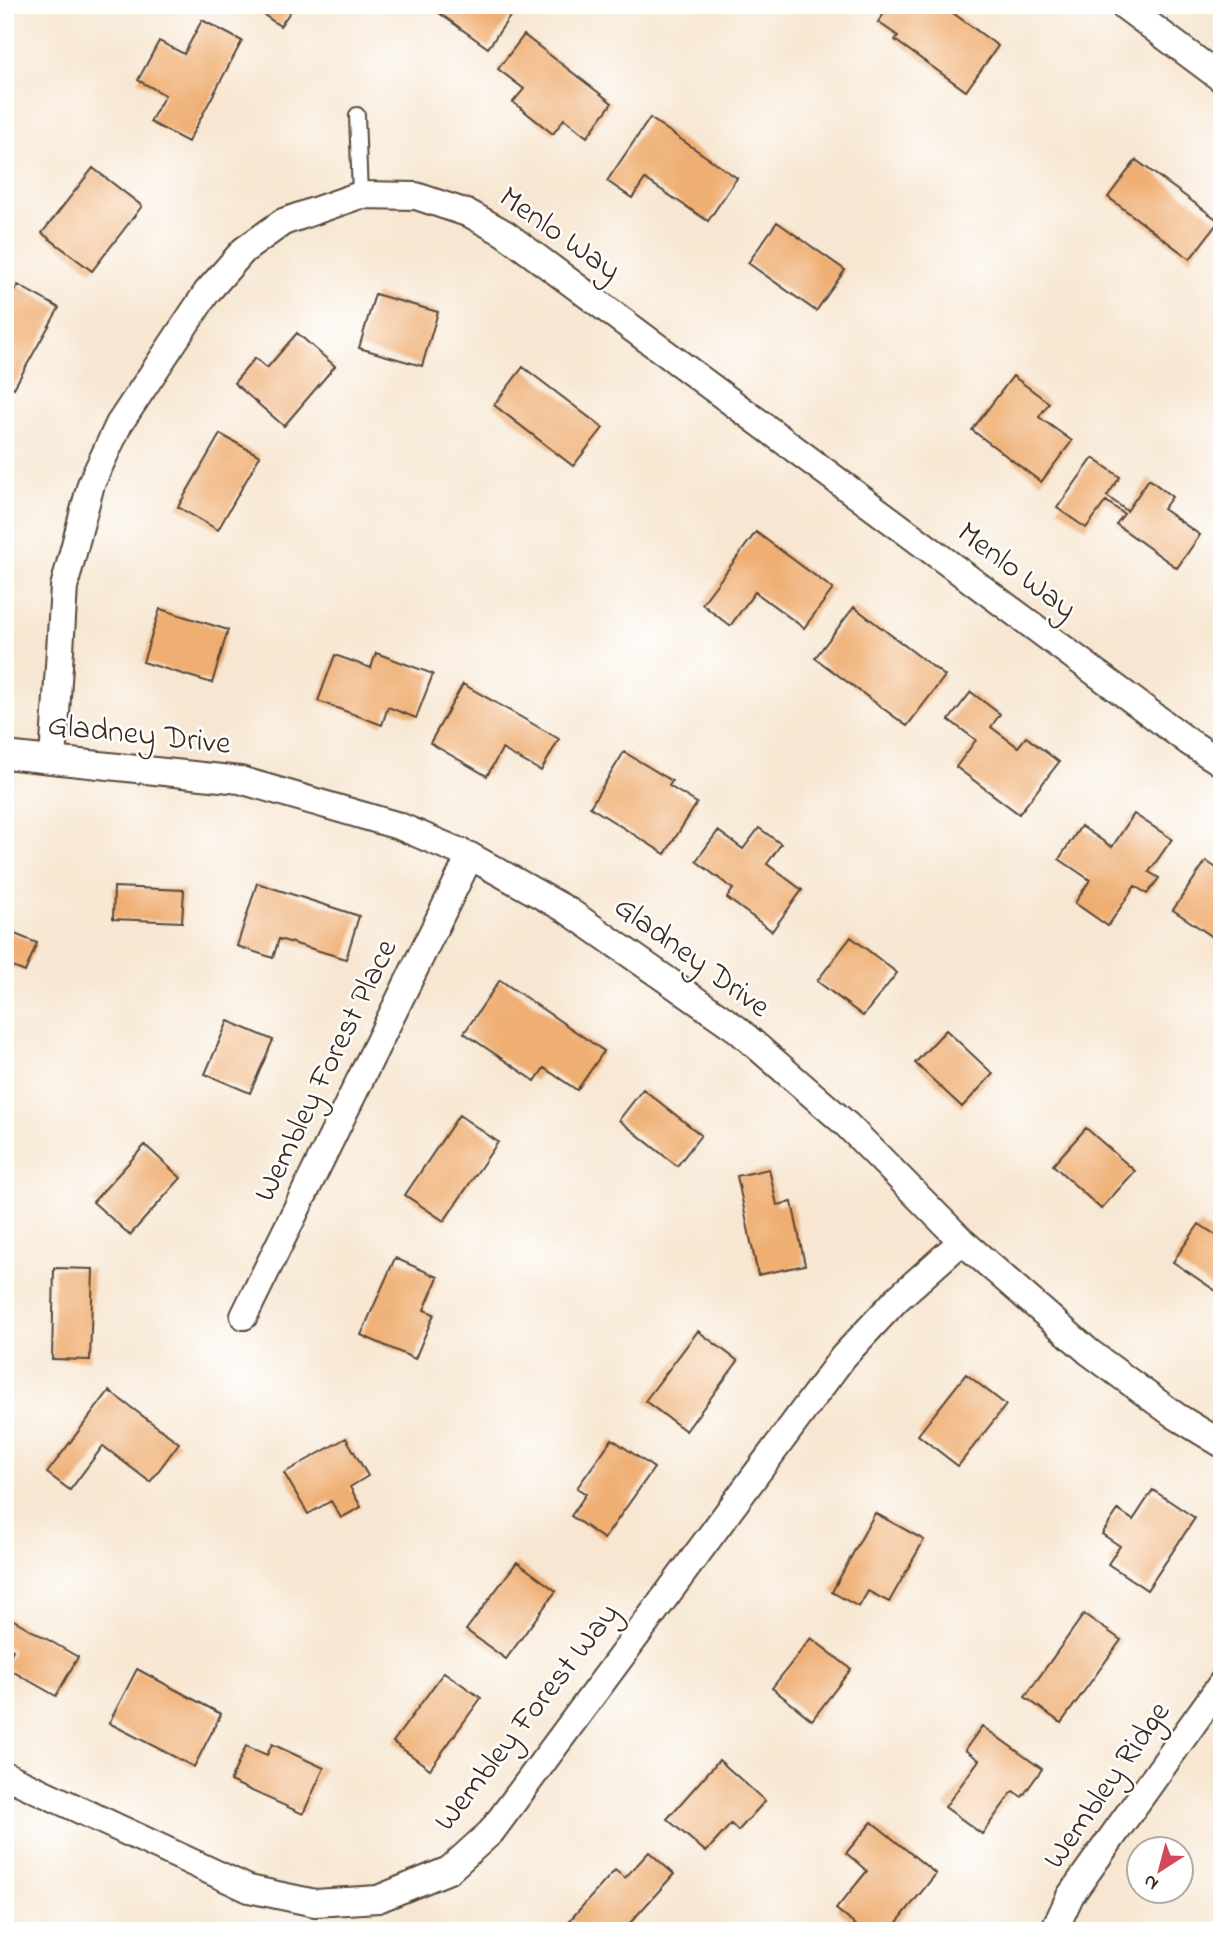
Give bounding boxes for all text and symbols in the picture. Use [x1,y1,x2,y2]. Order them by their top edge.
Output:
street label: Menlo Way [488,176,630,294]
street label: Menlo Way [946,511,1086,633]
street label: Gladney Drive [45,703,233,769]
street label: Gladney Drive [603,885,780,1031]
street label: Wembley Forest Place [243,931,411,1210]
street label: Wembley Forest Way [424,1594,632,1842]
street label: Wembley Ridge [1033,1692,1184,1880]
north arrow [1126,1834,1196,1904]
text: N [1138,1867,1165,1896]

